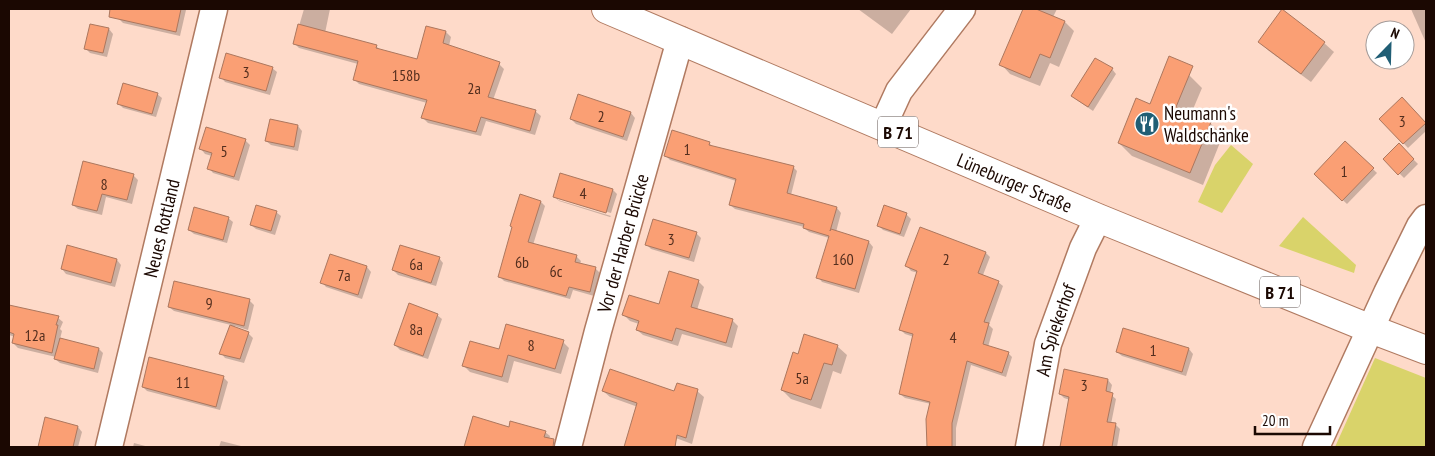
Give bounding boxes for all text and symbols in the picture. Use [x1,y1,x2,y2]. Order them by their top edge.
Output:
north arrow [1365,20,1415,70]
text: N [1388,23,1402,43]
house number: 3 [242,62,250,82]
house number: 158b [392,65,420,85]
house number: 2a [467,78,481,98]
place label: Neumann's Waldschänke [1164,101,1249,147]
house number: 2 [597,106,605,126]
restaurant icon: Neumann's Waldschänke [1134,111,1160,137]
house number: 3 [1398,111,1406,131]
road number: B 71 [878,116,918,148]
house number: 1 [683,139,691,159]
house number: 5 [220,141,228,161]
street label: Lüneburger Straße [953,148,1076,218]
house number: 1 [1340,161,1348,181]
street label: Vor der Harber Brücke [591,171,654,316]
house number: 8 [100,174,108,194]
street label: Neues Rottland [138,177,185,280]
house number: 4 [579,183,587,203]
house number: 3 [667,229,675,249]
house number: 160 [832,249,854,269]
house number: 2 [942,249,950,269]
house number: 6b [515,252,529,272]
house number: 6a [409,254,423,274]
house number: 6c [550,261,563,281]
house number: 7a [337,265,351,285]
road number: B 71 [1260,276,1300,308]
street label: Am Spiekerhof [1030,280,1081,378]
house number: 9 [205,293,213,313]
house number: 8a [409,319,423,339]
house number: 12a [25,325,45,345]
house number: 4 [949,327,957,347]
house number: 8 [527,335,535,355]
house number: 1 [1149,340,1157,360]
house number: 5a [795,368,809,388]
house number: 11 [176,372,190,392]
house number: 3 [1080,375,1088,395]
scale bar [1255,404,1330,436]
text: 20 m [1262,411,1288,430]

